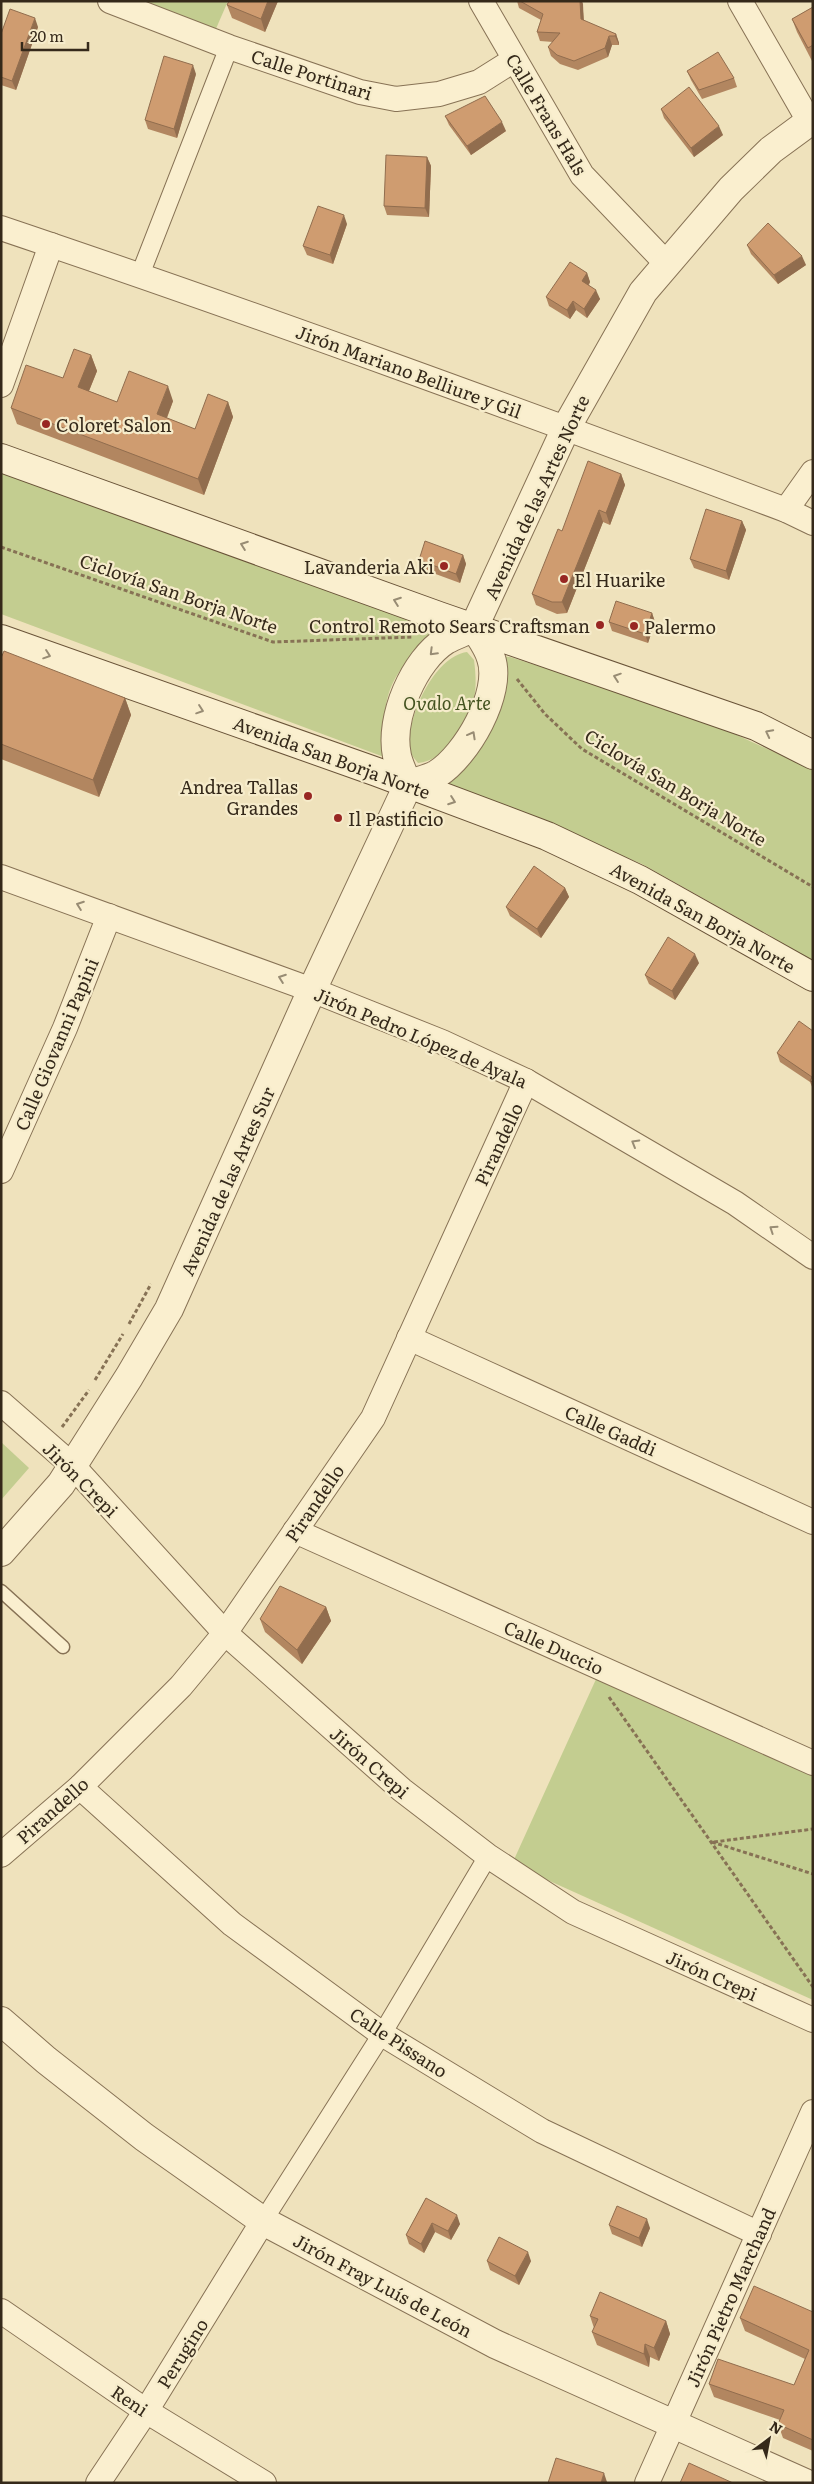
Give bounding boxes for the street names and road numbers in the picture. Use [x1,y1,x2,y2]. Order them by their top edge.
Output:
street label: Calle Portinari [248,42,376,106]
street label: Calle Frans Hals [500,48,594,180]
street label: Jirón Mariano Belliure y Gil [292,318,526,424]
street label: Avenida de las Artes Norte [477,390,595,604]
street label: Ciclovía San Borja Norte [76,546,282,640]
street label: Avenida San Borja Norte [230,709,434,805]
street label: Ciclovía San Borja Norte [580,722,772,852]
street label: Avenida San Borja Norte [606,855,800,979]
street label: Calle Giovanni Papini [7,953,105,1135]
street label: Jirón Pedro López de Ayala [310,980,532,1094]
street label: Avenida de las Artes Sur [173,1082,281,1280]
street label: Pirandello [467,1098,529,1190]
street label: Calle Gaddi [561,1398,661,1462]
street label: Jirón Crepi [37,1435,125,1523]
street label: Pirandello [278,1459,350,1547]
street label: Calle Duccio [500,1613,608,1681]
street label: Jirón Crepi [324,1720,416,1804]
street label: Pirandello [10,1770,94,1850]
street label: Jirón Crepi [662,1943,762,2007]
street label: Calle Pissano [345,2000,453,2084]
street label: Jirón Pietro Marchand [678,2203,782,2391]
street label: Jirón Fray Luís de León [289,2226,477,2344]
street label: Perugino [150,2313,214,2393]
street label: Reni [106,2378,154,2422]

